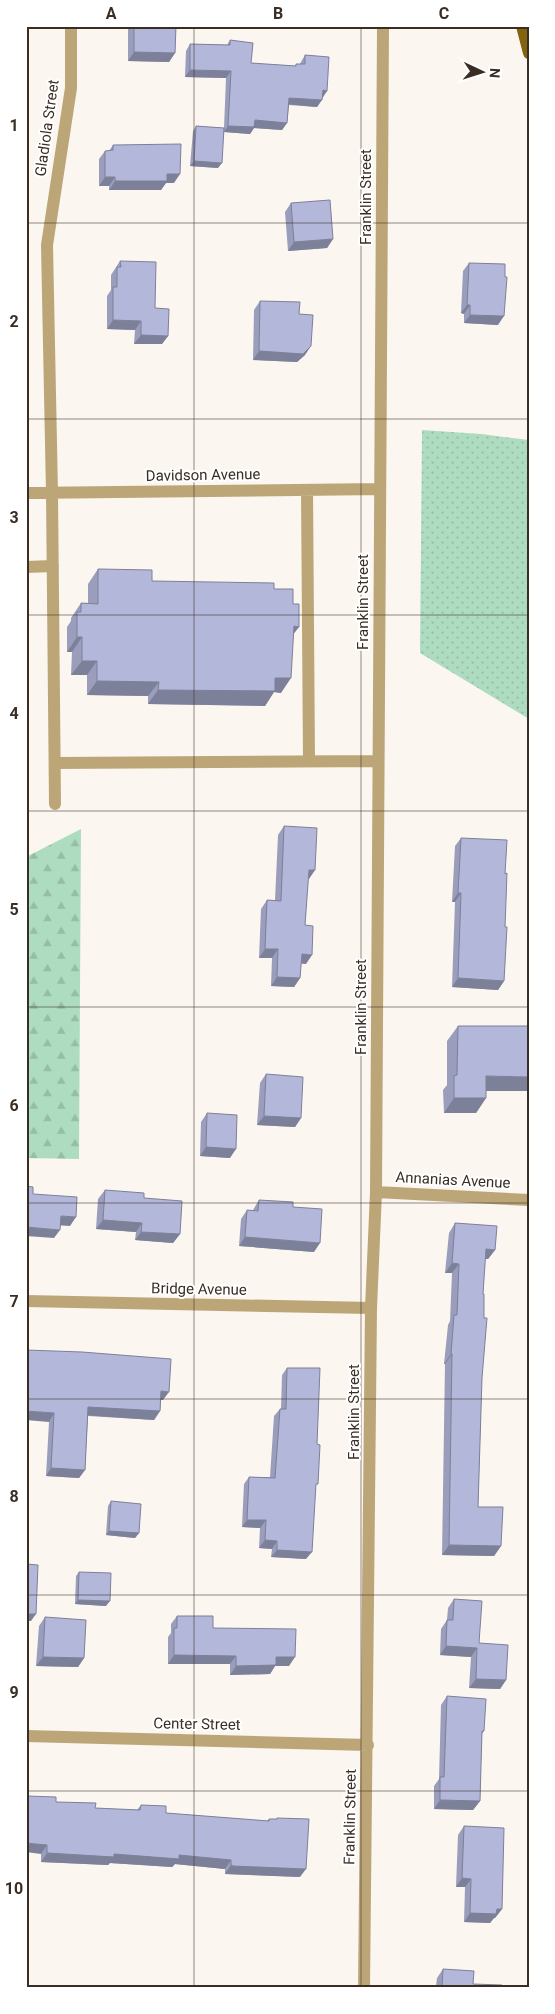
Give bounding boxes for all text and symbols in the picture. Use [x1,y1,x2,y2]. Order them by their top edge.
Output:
text: A [106,4,117,23]
text: B [273,4,283,23]
text: C [439,4,449,23]
north arrow [458,48,508,98]
text: N [487,67,503,78]
street label: Gladiola Street [31,78,63,178]
text: 1 [9,116,19,135]
street label: Franklin Street [357,149,375,245]
text: 2 [9,312,19,331]
street label: Davidson Avenue [146,465,260,485]
text: 3 [9,508,19,527]
street label: Franklin Street [354,554,372,650]
text: 4 [9,704,19,723]
text: 5 [9,900,19,919]
street label: Franklin Street [352,959,370,1055]
text: 6 [9,1096,19,1115]
street label: Annanias Avenue [395,1168,511,1192]
street label: Bridge Avenue [151,1279,247,1299]
text: 7 [9,1292,19,1311]
street label: Franklin Street [345,1364,363,1460]
text: 8 [9,1487,19,1506]
text: 9 [9,1683,19,1702]
street label: Center Street [153,1714,241,1734]
street label: Franklin Street [340,1769,360,1865]
text: 10 [5,1879,23,1898]

